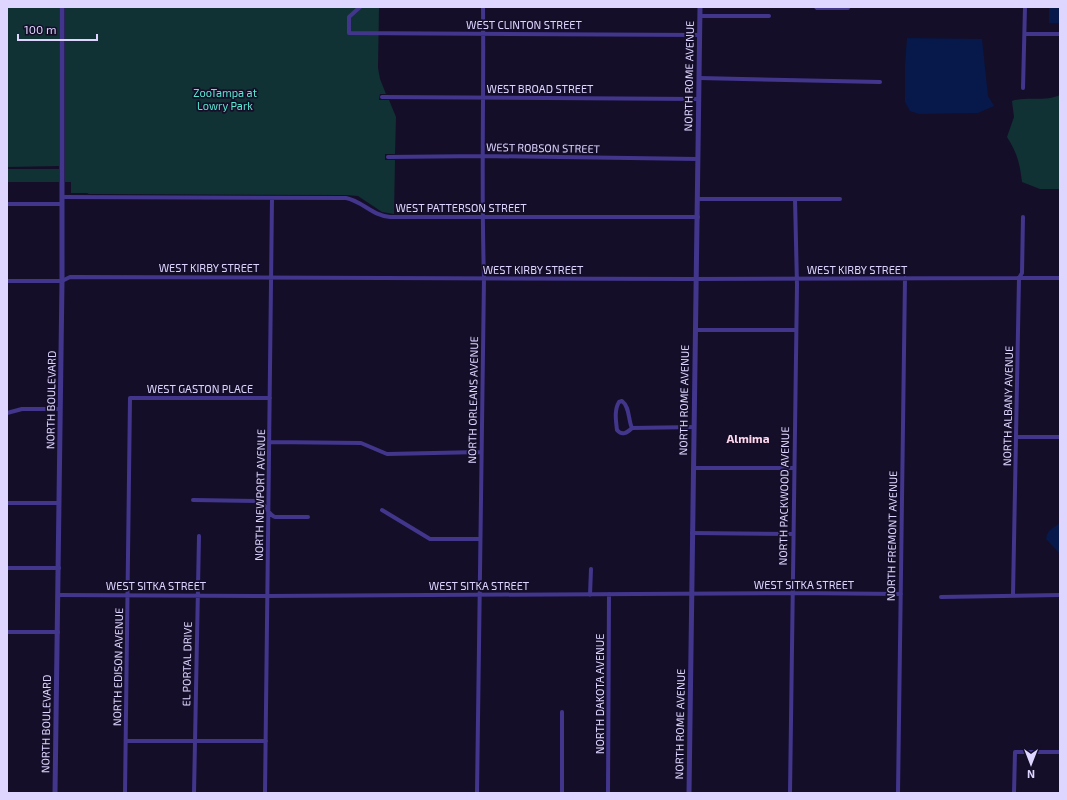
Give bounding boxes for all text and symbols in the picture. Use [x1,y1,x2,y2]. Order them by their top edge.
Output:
scale bar [18,16,97,42]
street label: WEST CLINTON STREET [466,18,582,31]
street label: NORTH ROME AVENUE [681,21,696,131]
text: 100 m [24,22,56,36]
street label: WEST BROAD STREET [487,82,594,95]
park label: ZooTampa at Lowry Park [193,86,257,112]
street label: WEST ROBSON STREET [486,140,601,155]
street label: WEST PATTERSON STREET [395,201,527,214]
street label: WEST KIRBY STREET [159,261,260,274]
street label: WEST KIRBY STREET [483,263,584,276]
street label: WEST KIRBY STREET [807,263,908,276]
street label: NORTH ORLEANS AVENUE [465,336,480,464]
street label: NORTH ROME AVENUE [676,345,691,455]
street label: NORTH ALBANY AVENUE [1000,346,1015,466]
street label: NORTH BOULEVARD [43,351,58,449]
street label: WEST GASTON PLACE [147,382,253,395]
street label: NORTH PACKWOOD AVENUE [776,426,791,566]
street label: NORTH NEWPORT AVENUE [252,429,267,561]
district label: Almima [726,431,770,445]
street label: NORTH FREMONT AVENUE [884,471,899,601]
street label: WEST SITKA STREET [754,578,855,591]
street label: WEST SITKA STREET [106,579,207,592]
street label: WEST SITKA STREET [429,579,530,592]
street label: NORTH EDISON AVENUE [110,608,125,726]
street label: EL PORTAL DRIVE [179,621,194,707]
street label: NORTH DAKOTA AVENUE [593,634,606,754]
street label: NORTH ROME AVENUE [672,669,687,779]
street label: NORTH BOULEVARD [38,675,53,773]
north arrow [1011,744,1051,784]
text: N [1027,768,1035,781]

